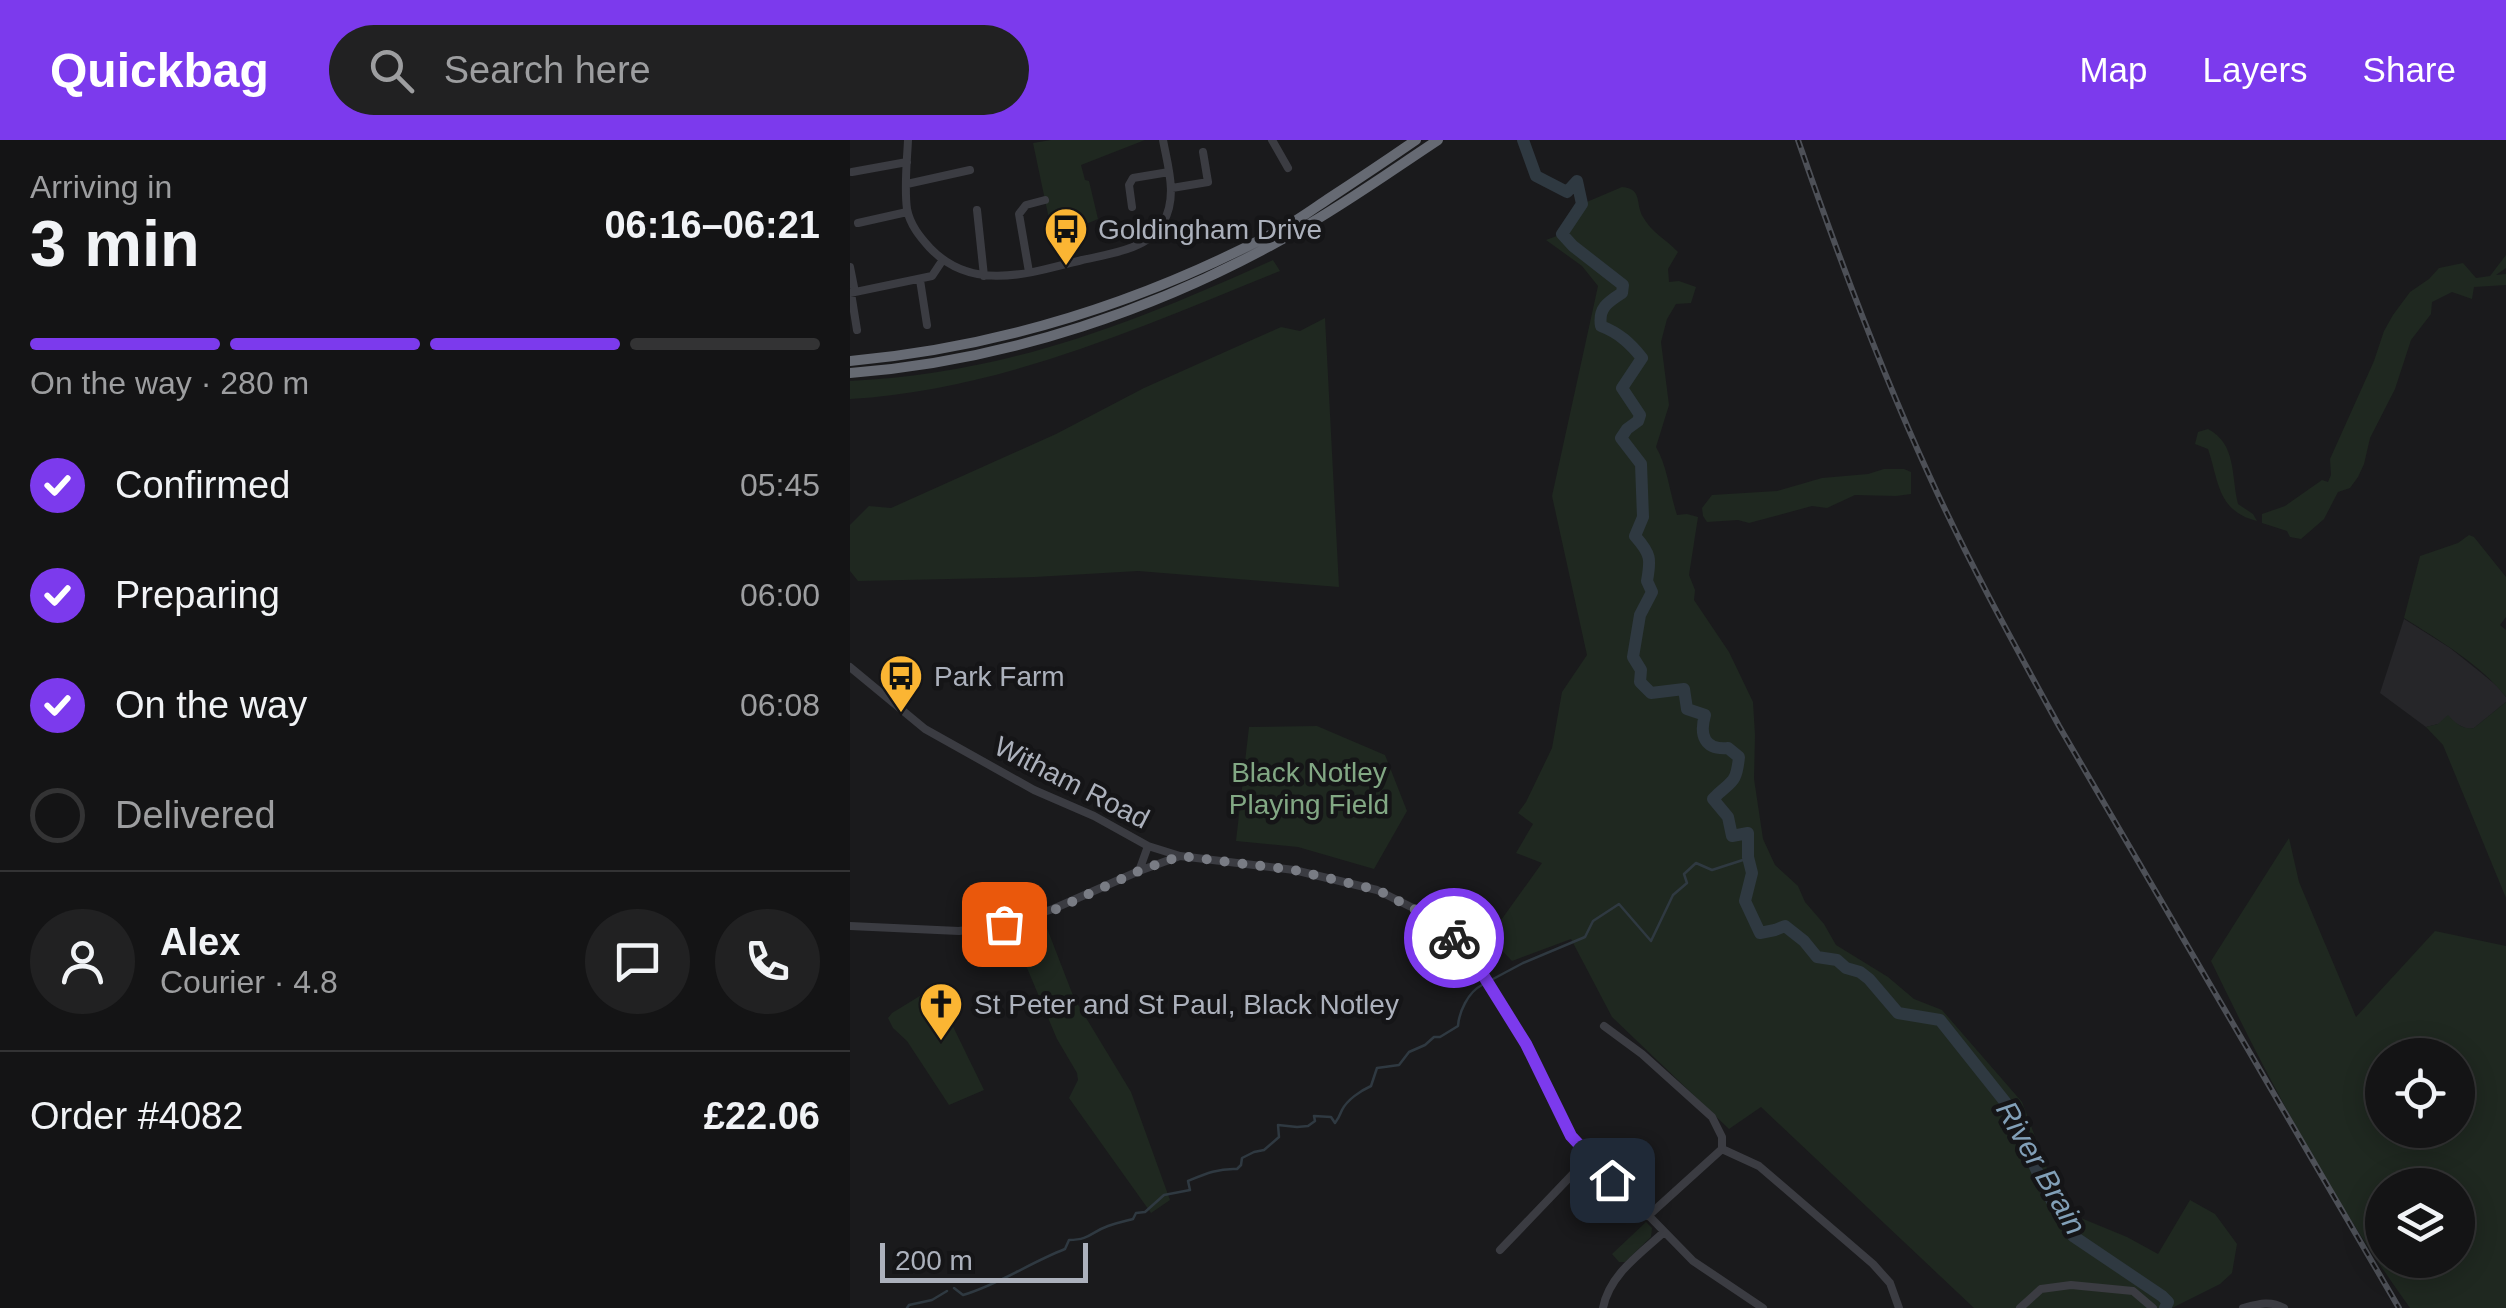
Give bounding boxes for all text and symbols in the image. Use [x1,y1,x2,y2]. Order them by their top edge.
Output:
search box [329,25,1029,115]
icon: search [364,43,419,98]
text: Quickbag [50,44,269,97]
text: Search here [444,49,651,91]
text: Map [2079,50,2148,89]
text: Layers [2203,50,2308,89]
text: Share [2363,50,2456,89]
text: Arriving in [30,169,172,205]
text: 06:16–06:21 [604,204,820,246]
bus stop icon: Goldingham Drive [1043,206,1089,267]
text: 3 min [30,207,200,280]
place label: Goldingham Drive [1098,214,1322,245]
text: On the way · 280 m [30,365,309,401]
icon: check [30,458,85,513]
text: Confirmed [115,464,290,506]
text: 05:45 [740,467,820,503]
icon: check [30,568,85,623]
text: Preparing [115,574,280,616]
text: 06:00 [740,577,820,613]
bus stop icon: Park Farm [878,653,924,714]
place label: Park Farm [934,661,1065,692]
icon: check [30,678,85,733]
text: On the way [115,684,307,726]
text: 06:08 [740,687,820,723]
street label: Witham Road [989,730,1154,835]
park label: Black Notley Playing Field [1229,757,1389,820]
text: Delivered [115,794,276,836]
pin [962,882,1047,967]
courier [1404,888,1504,988]
icon: bag [977,897,1032,952]
button: person [30,909,135,1014]
button: chat [585,909,690,1014]
button: phone [715,909,820,1014]
icon: bike [1427,911,1482,966]
text: Alex [160,921,240,963]
text: Courier · 4.8 [160,964,338,1000]
church icon: St Peter and St Paul, Black Notley [918,981,964,1042]
place label: St Peter and St Paul, Black Notley [974,989,1399,1020]
map controls [2365,1038,2475,1278]
button: locate [2365,1038,2475,1148]
text: Order #4082 [30,1095,243,1137]
text: £22.06 [704,1095,820,1137]
water label: River Brain [1990,1095,2093,1240]
pin [1570,1138,1655,1223]
icon: home [1585,1153,1640,1208]
button: layers [2365,1168,2475,1278]
scale bar [880,1238,1088,1282]
text: 200 m [895,1245,973,1276]

